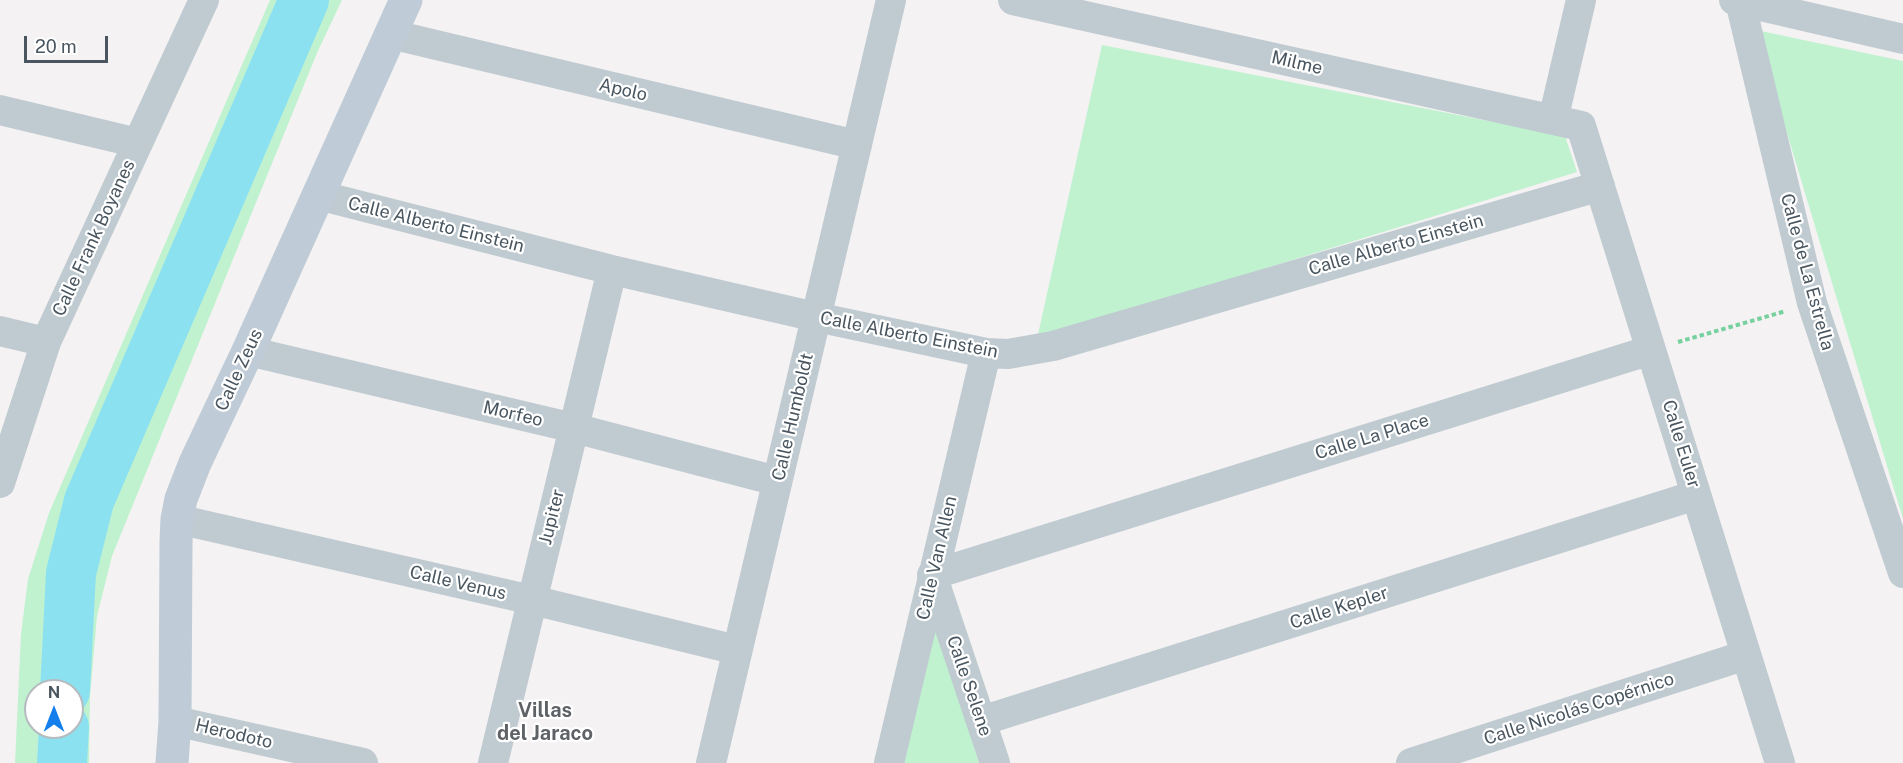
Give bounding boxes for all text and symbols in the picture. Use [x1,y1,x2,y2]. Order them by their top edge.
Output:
scale bar [27,24,111,62]
text: 20 m [35,36,77,57]
street label: Milme [1269,47,1325,79]
street label: Apolo [597,74,649,106]
street label: Calle Frank Boyanes [48,156,140,320]
street label: Calle de La Estrella [1776,191,1838,353]
street label: Calle Alberto Einstein [346,193,526,257]
street label: Calle Alberto Einstein [1306,210,1486,280]
street label: Calle Alberto Einstein [818,307,1000,363]
street label: Calle Zeus [211,326,267,414]
street label: Calle Humboldt [768,351,818,483]
street label: Morfeo [481,397,545,431]
street label: Calle Euler [1657,397,1705,491]
street label: Calle La Place [1312,409,1432,465]
street label: Jupiter [535,487,569,547]
street label: Calle Van Allen [912,494,962,622]
street label: Calle Venus [408,561,508,605]
street label: Calle Kepler [1287,582,1391,634]
street label: Calle Selene [942,633,996,739]
street label: Calle Nicolás Copérnico [1481,668,1677,750]
north arrow [24,679,84,739]
text: N [48,683,60,702]
district label: Villas del Jaraco [497,699,593,746]
street label: Herodoto [193,715,275,753]

